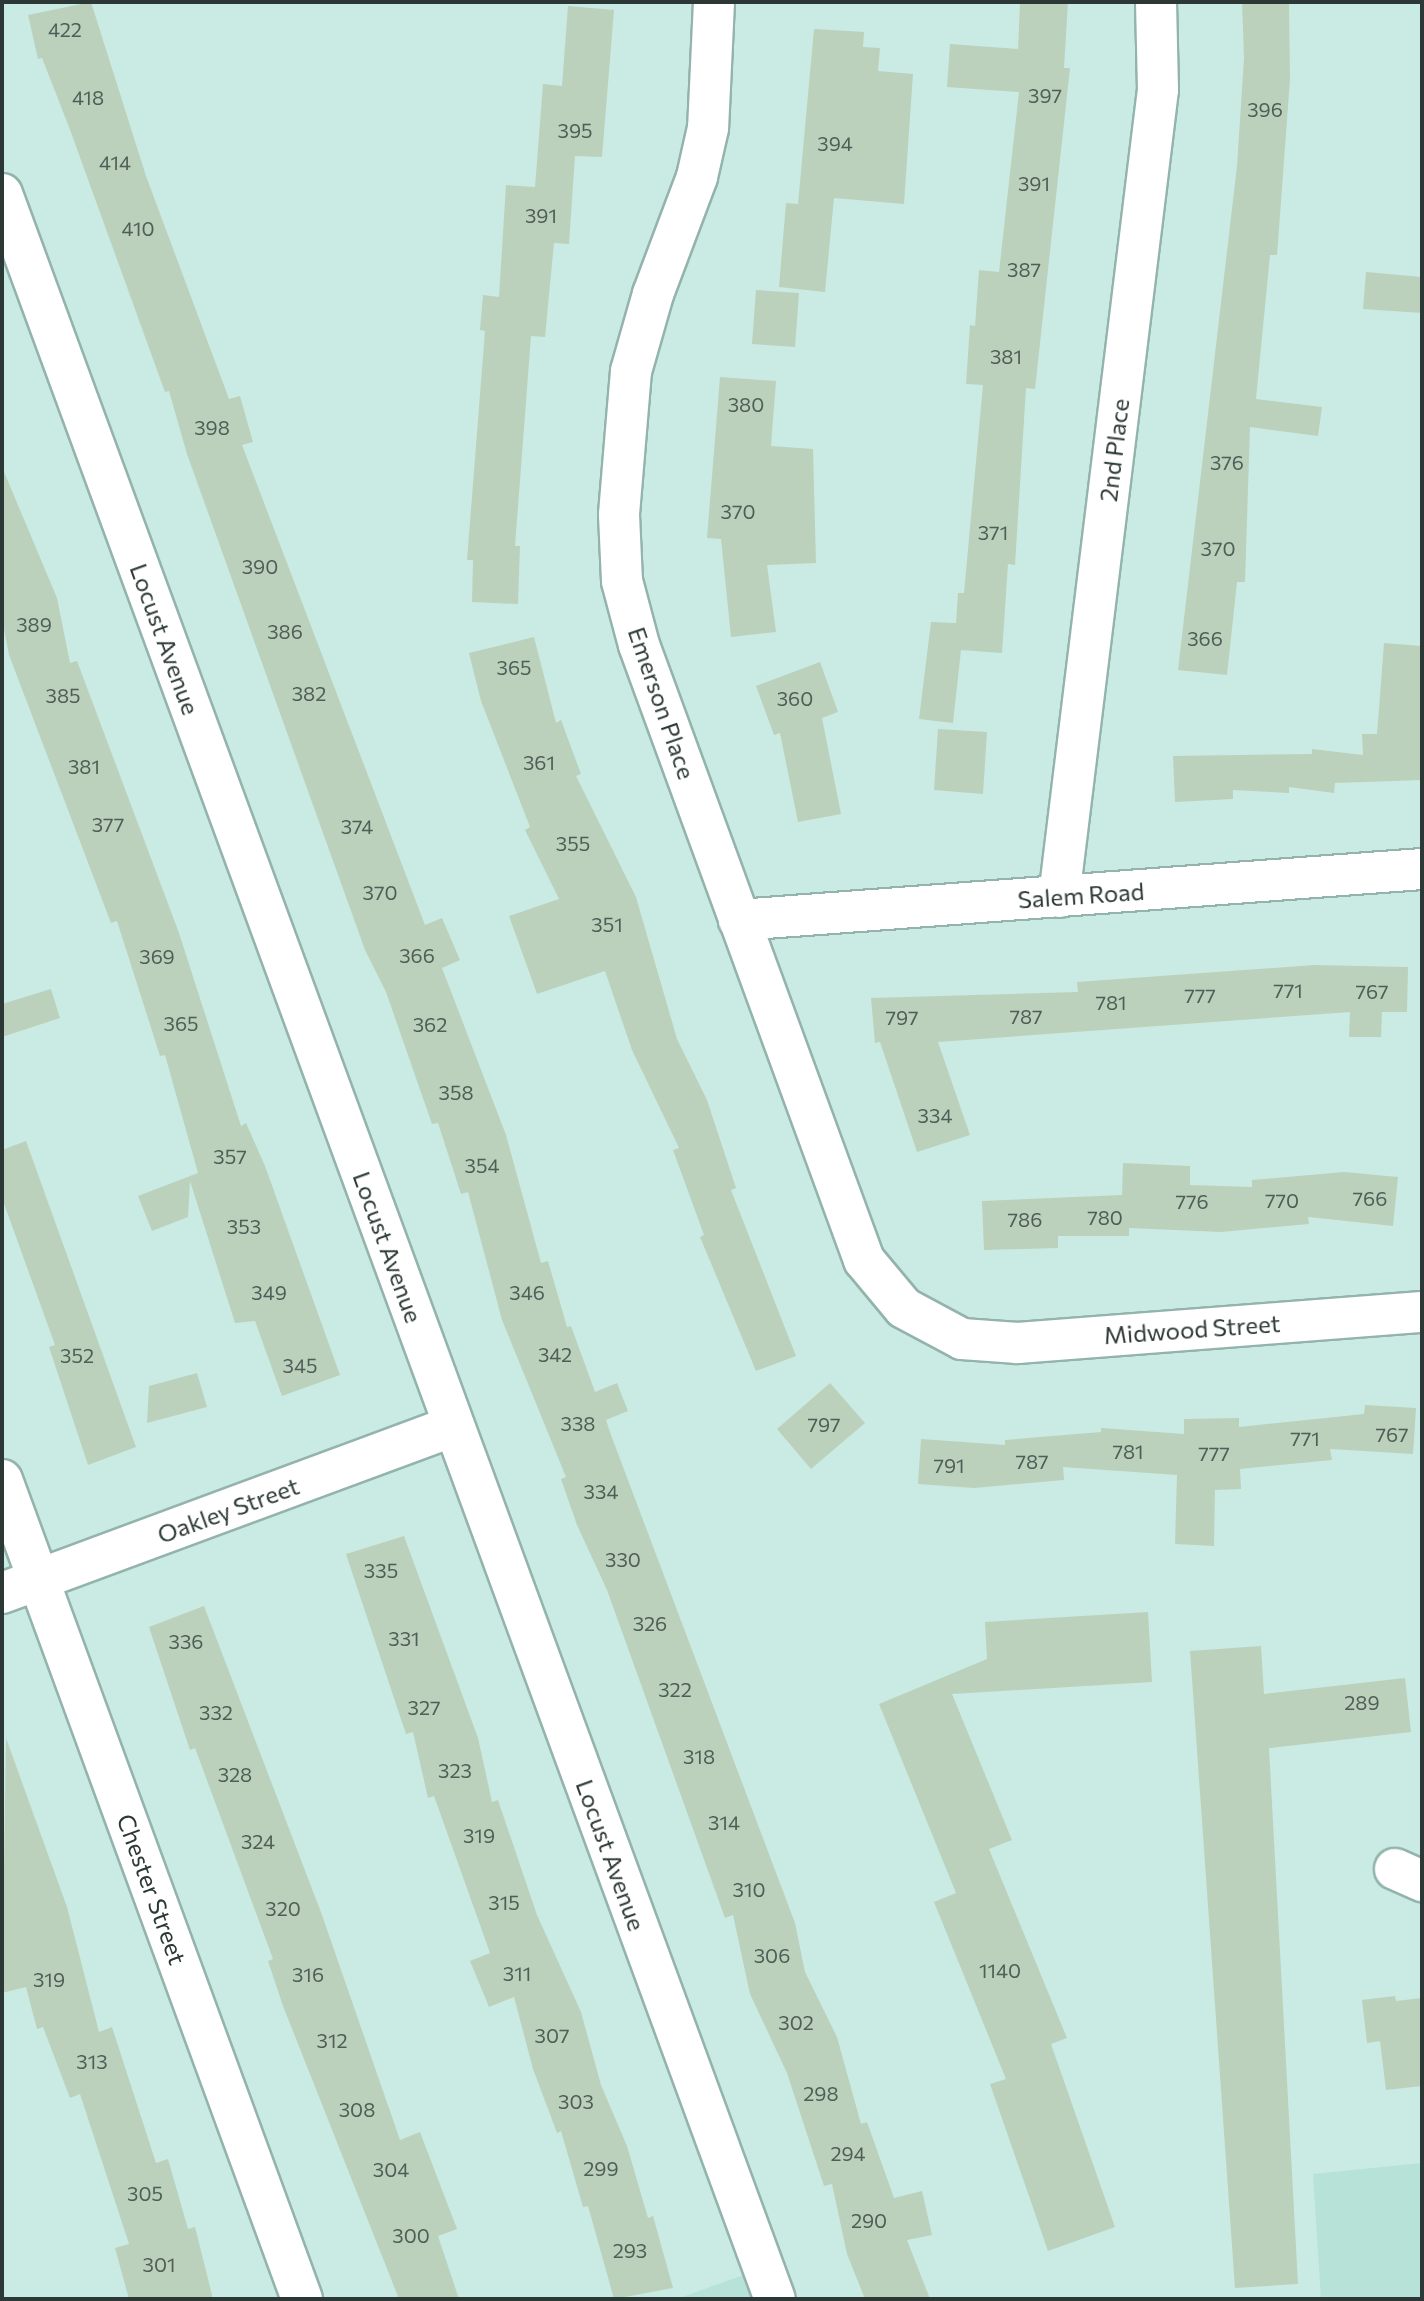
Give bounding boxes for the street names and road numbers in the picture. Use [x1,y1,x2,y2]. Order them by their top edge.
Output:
street label: 2nd Place [1093,397,1135,503]
street label: Locust Avenue [124,560,206,718]
street label: Emerson Place [623,623,701,783]
street label: Salem Road [1017,876,1145,914]
street label: Locust Avenue [347,1168,429,1326]
street label: Midwood Street [1103,1308,1281,1350]
street label: Oakley Street [153,1471,303,1549]
street label: Locust Avenue [570,1776,652,1934]
street label: Chester Street [111,1810,193,1968]

